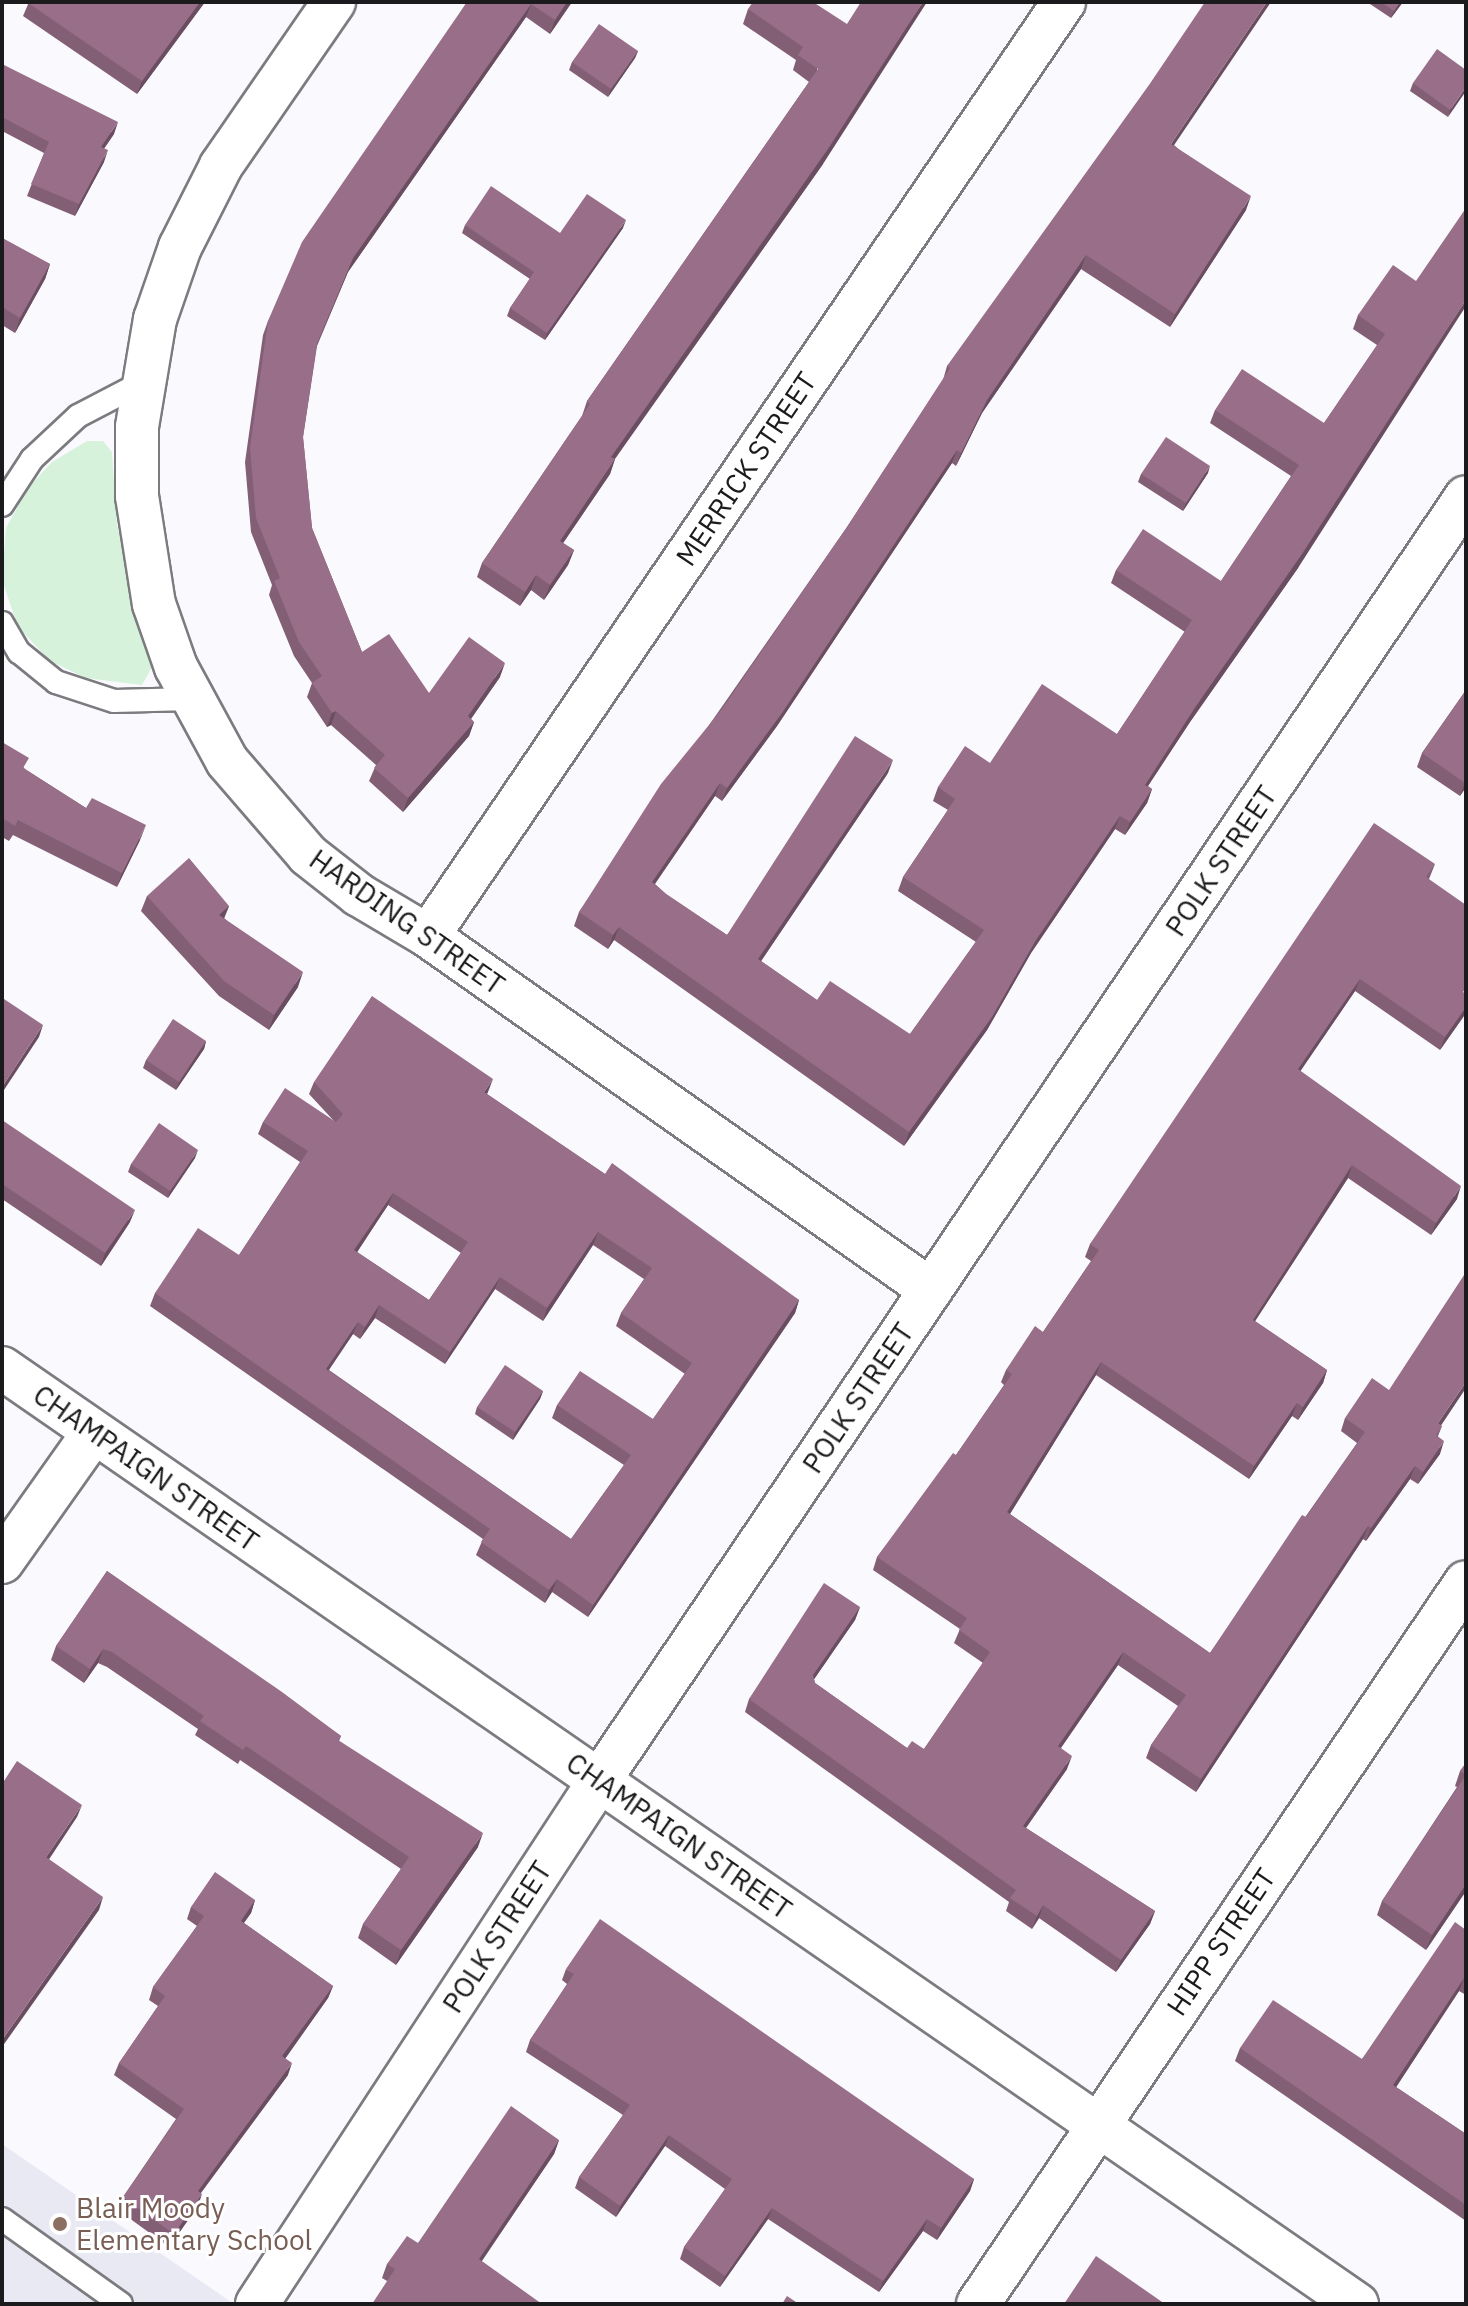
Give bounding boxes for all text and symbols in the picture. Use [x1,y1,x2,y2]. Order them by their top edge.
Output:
street label: MERRICK STREET [669,366,823,572]
street label: POLK STREET [1159,780,1283,942]
street label: HARDING STREET [303,842,511,1002]
street label: POLK STREET [796,1317,920,1479]
street label: CHAMPAIGN STREET [27,1378,265,1558]
street label: CHAMPAIGN STREET [560,1746,798,1926]
street label: POLK STREET [436,1855,558,2019]
street label: HIPP STREET [1160,1862,1282,2022]
place label: Blair Moody Elementary School [76,2191,312,2257]
marker: Blair Moody Elementary School [51,2215,69,2233]

